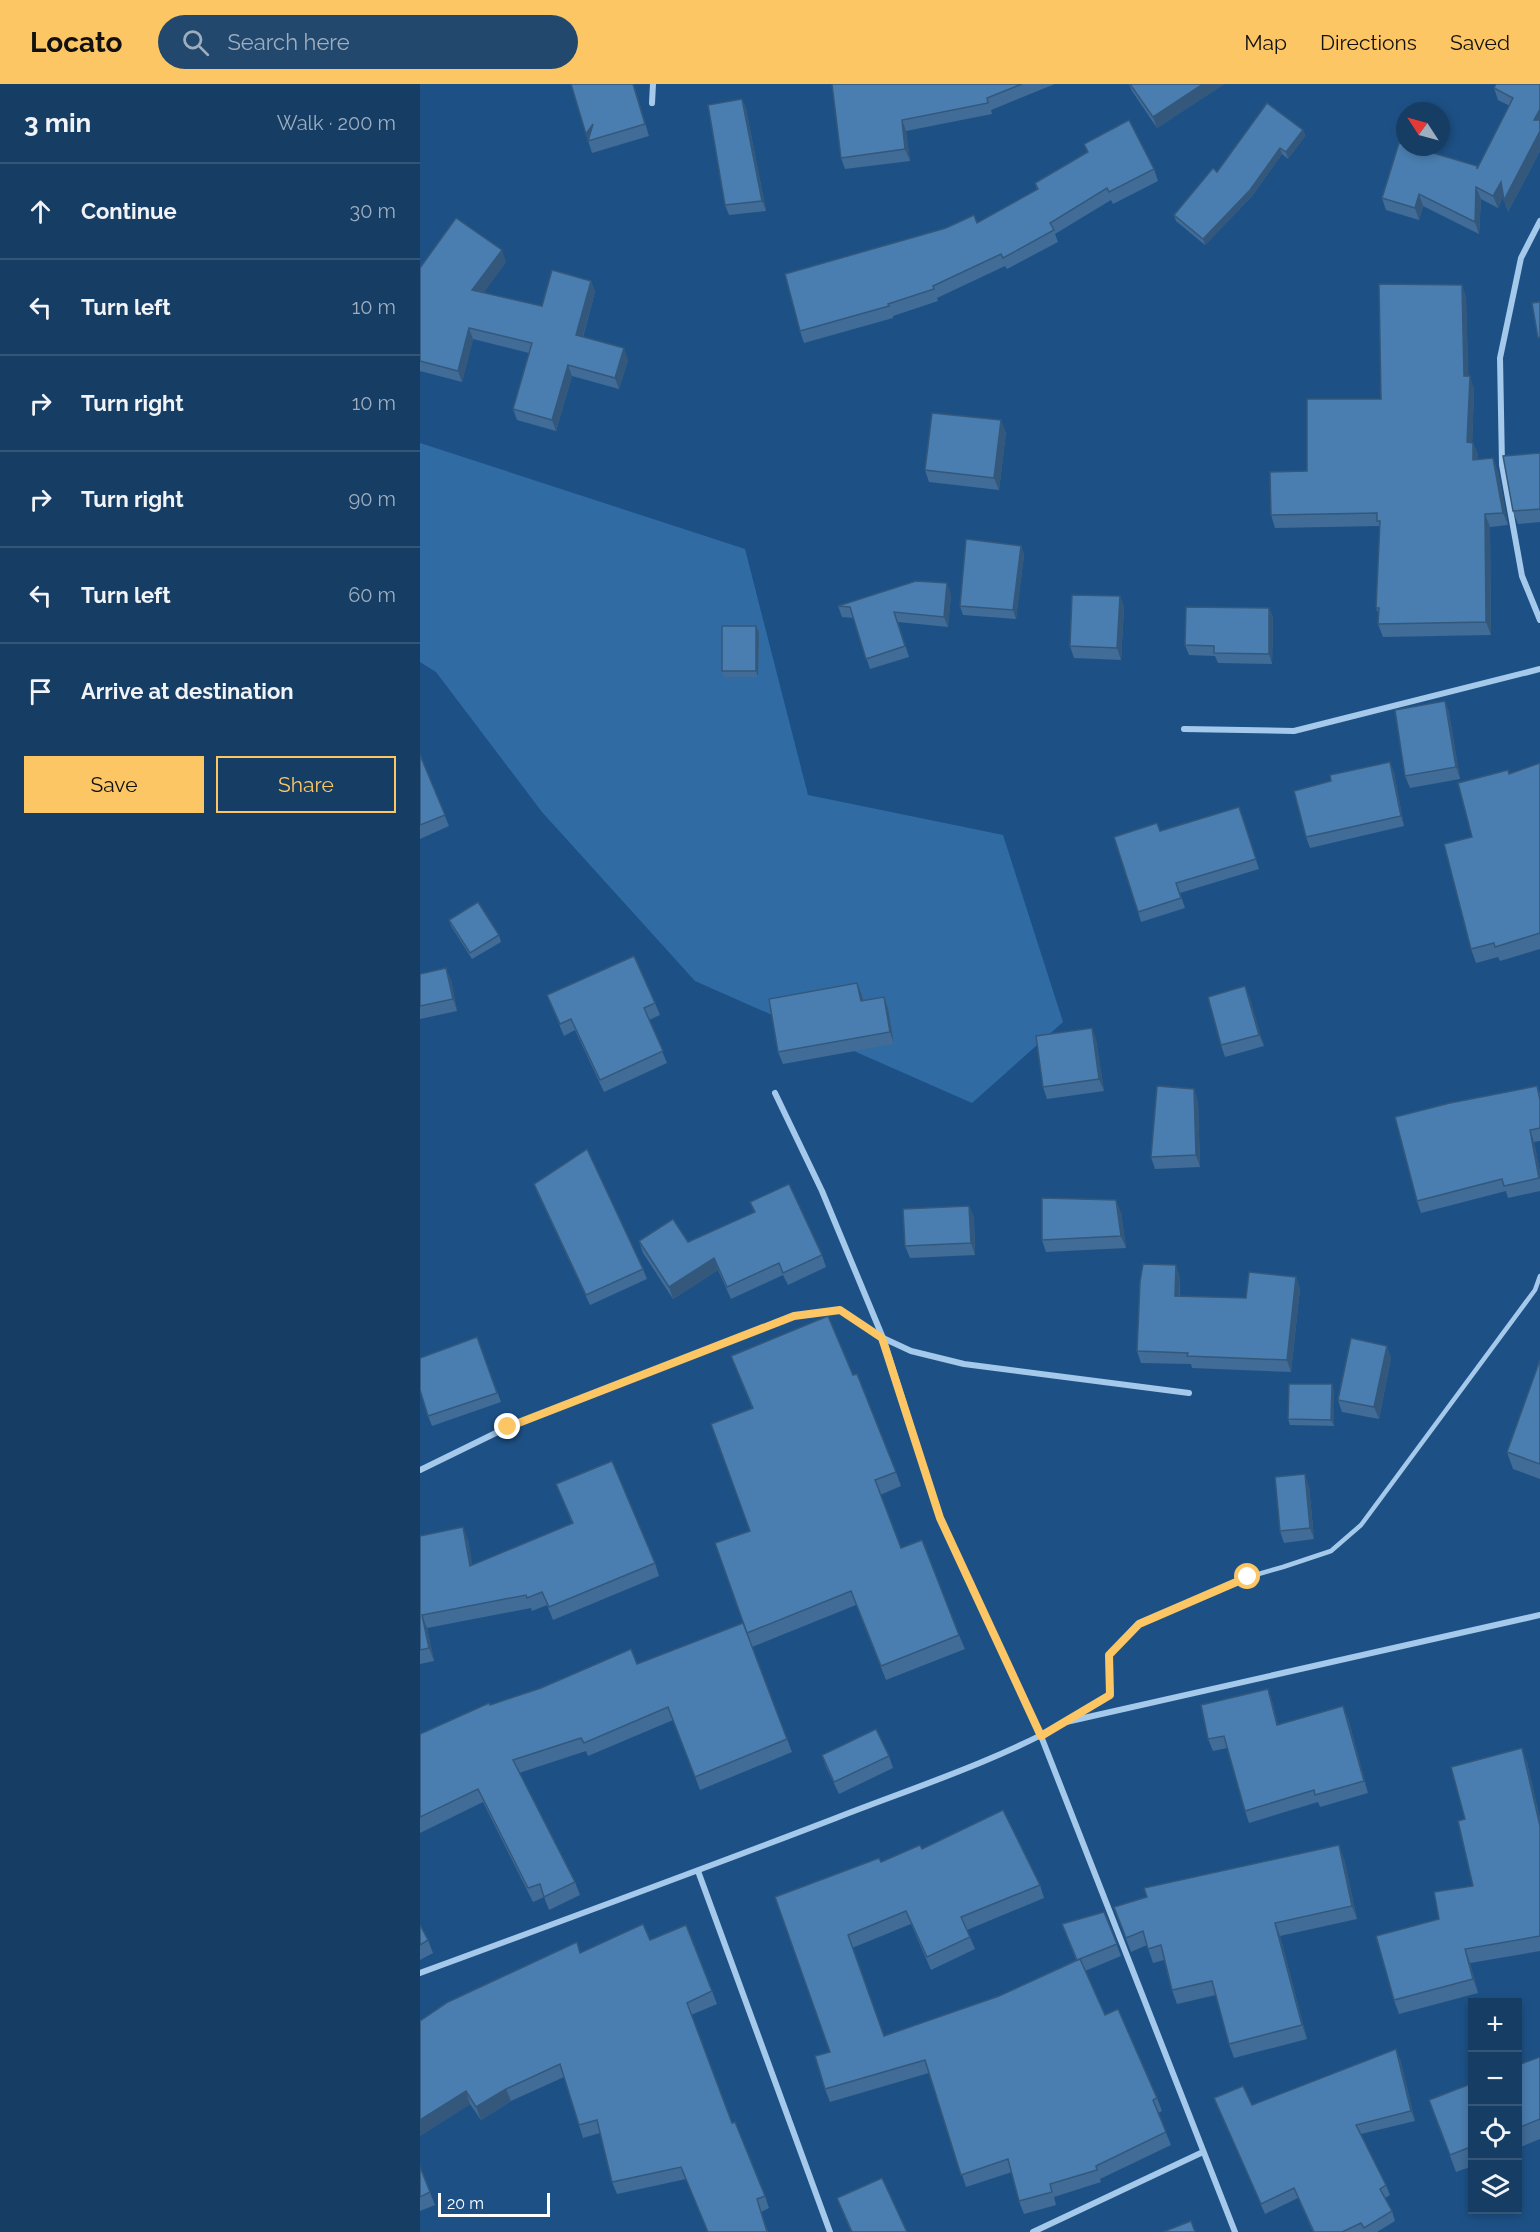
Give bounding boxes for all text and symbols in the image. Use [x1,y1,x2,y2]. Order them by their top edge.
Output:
search box [158,15,578,69]
text: Locato [30,26,122,59]
icon: search [179,26,212,59]
text: Search here [227,29,350,55]
text: Map [1244,30,1287,55]
text: Directions [1320,30,1417,55]
text: Saved [1450,30,1510,55]
north arrow [1396,102,1450,156]
text: 3 min [24,108,91,138]
text: Walk · 200 m [277,111,396,135]
icon: ahead [24,195,57,228]
text: Continue [81,198,177,224]
text: 30 m [350,199,396,223]
icon: left [24,291,57,324]
text: Turn left [81,294,171,320]
text: 10 m [352,295,396,319]
icon: right [24,387,57,420]
text: Turn right [81,390,184,416]
text: 10 m [352,391,396,415]
icon: right [24,483,57,516]
text: Turn right [81,486,184,512]
text: 90 m [349,487,396,511]
icon: left [24,579,57,612]
text: Turn left [81,582,171,608]
text: 60 m [348,583,396,607]
icon: arrive [24,675,57,708]
text: Arrive at destination [81,678,294,704]
button: Save [24,756,204,813]
button: Share [216,756,396,813]
route end [494,1413,520,1439]
route start [1234,1563,1260,1589]
map controls [1468,1998,1522,2214]
button: + [1468,1998,1522,2052]
button: − [1468,2052,1522,2106]
button: locate [1468,2106,1522,2160]
button: layers [1468,2160,1522,2214]
scale bar [438,2190,550,2218]
text: 20 m [447,2194,484,2213]

